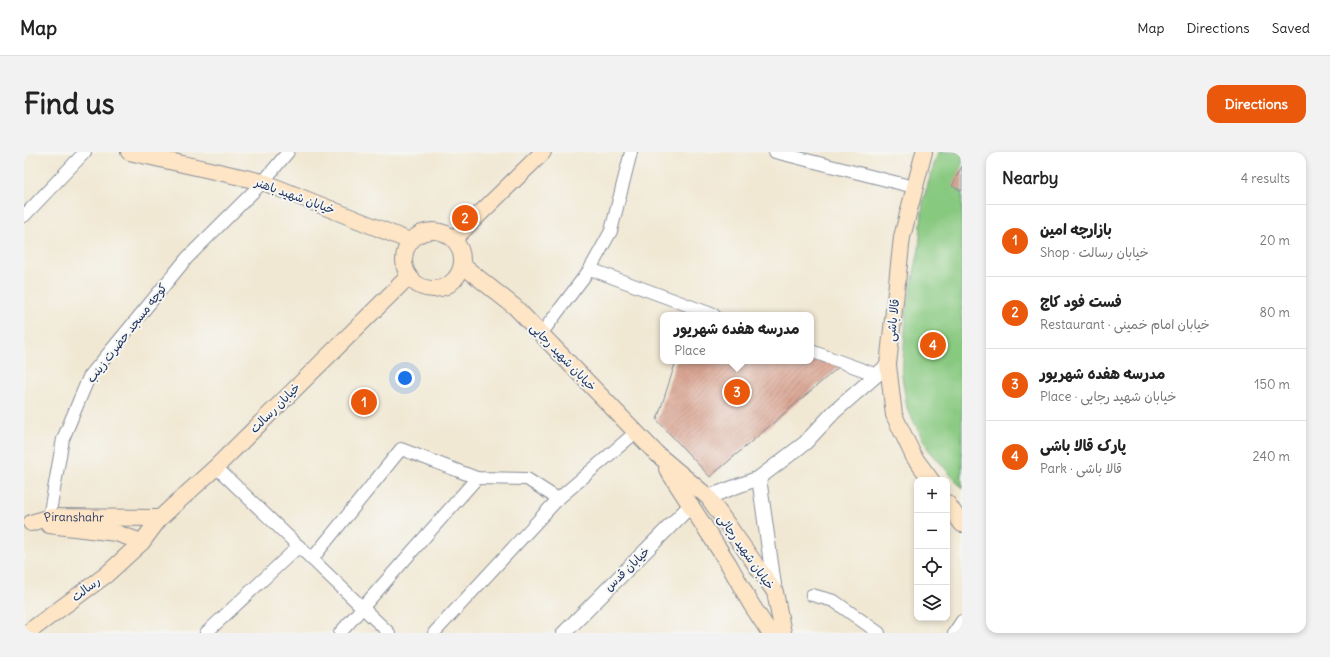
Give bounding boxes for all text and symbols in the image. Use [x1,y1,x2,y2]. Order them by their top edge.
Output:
text: Map [20,16,57,40]
text: Map [1137,19,1164,37]
text: Directions [1186,19,1250,37]
text: Saved [1272,19,1310,37]
button: Directions [1207,85,1306,123]
text: Find us [24,86,115,122]
text: Nearby [1002,167,1058,189]
text: 4 results [1241,170,1290,187]
street label: خیابان شهید باهنر [252,174,337,218]
pin: 2 [452,203,478,233]
text: بازارچه امین [1040,220,1112,239]
text: 1 [1012,232,1018,249]
text: 20 m [1260,232,1290,249]
text: Shop · خیابان رسالت [1040,244,1149,261]
street label: کوچه مسجد حضرت زینب [83,280,171,386]
text: فست فود کاج [1040,292,1122,311]
street label: قالا باشی [883,298,903,342]
text: 2 [1011,304,1019,321]
text: 80 m [1259,304,1290,321]
popup [660,312,814,364]
text: Restaurant · خیابان امام خمینی [1040,316,1210,333]
text: مدرسه هفده شهریور [674,319,800,338]
street label: خیابان شهید رجایی [527,320,599,394]
pin: 4 [920,330,946,360]
text: Place [674,342,706,359]
text: مدرسه هفده شهریور [1040,364,1165,383]
your location [395,368,415,388]
text: 3 [1011,376,1019,393]
text: 150 m [1254,376,1290,393]
pin: 3 [724,377,750,407]
street label: خیابان رسالت [246,379,304,437]
pin: 1 [351,387,377,417]
text: Place · خیابان شهید رجایی [1040,388,1176,405]
text: پارک قالا باشی [1040,436,1126,455]
text: 4 [1011,448,1019,465]
text: 240 m [1253,448,1290,465]
text: Park · قالا باشی [1040,460,1122,477]
map controls [914,477,950,621]
button: + [914,477,950,513]
street label: Piranshahr [42,509,104,525]
street label: خیابان شهید رجائی [714,511,778,593]
button: − [914,513,950,549]
street label: خیابان قدس [601,543,653,595]
button: locate [914,549,950,585]
street label: رسالت [68,573,103,604]
button: layers [914,585,950,621]

